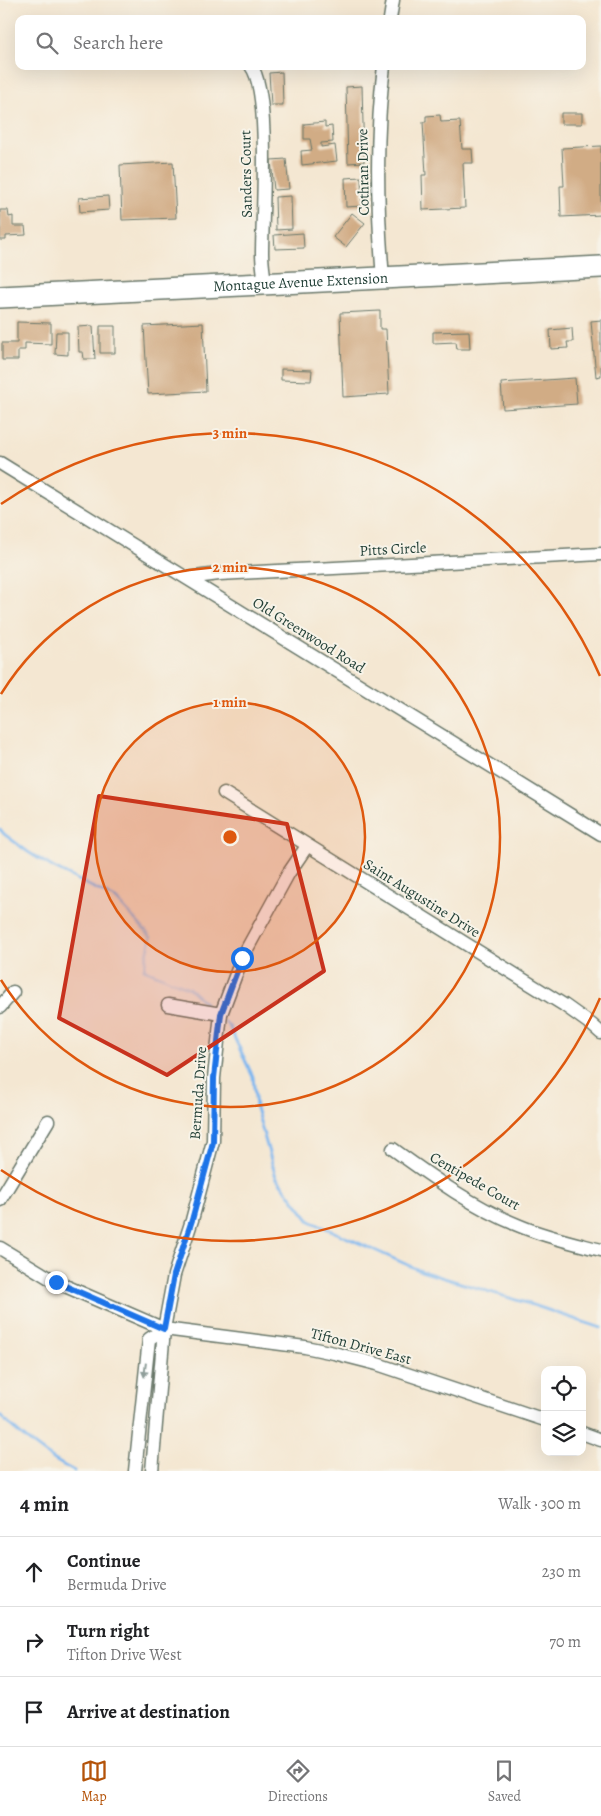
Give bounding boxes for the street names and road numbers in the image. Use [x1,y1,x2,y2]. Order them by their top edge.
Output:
street label: Cothran Drive [352,128,374,216]
street label: Sanders Court [235,130,257,218]
street label: Montague Avenue Extension [213,268,389,296]
street label: Pitts Circle [359,537,427,561]
street label: Old Greenwood Road [249,592,370,678]
street label: Saint Augustine Drive [360,854,484,942]
street label: Bermuda Drive [185,1045,211,1140]
street label: Centipede Court [426,1147,524,1215]
street label: Tifton Drive East [308,1323,414,1369]

